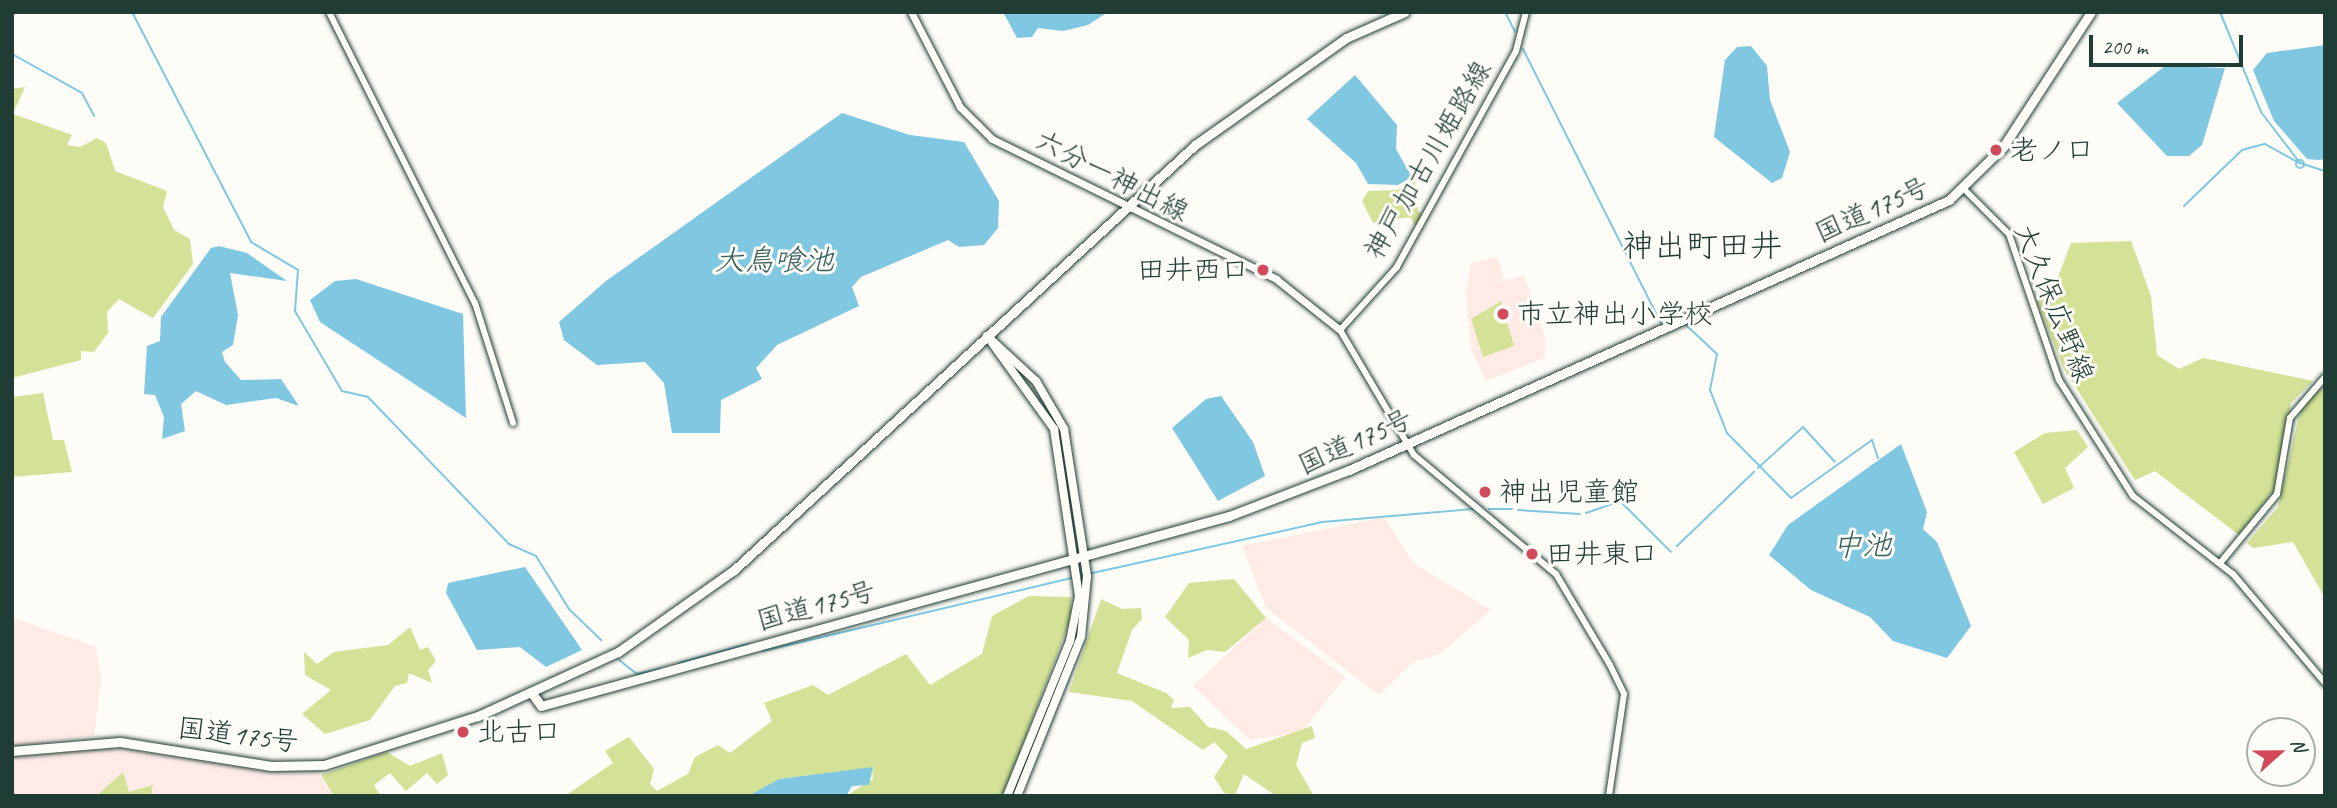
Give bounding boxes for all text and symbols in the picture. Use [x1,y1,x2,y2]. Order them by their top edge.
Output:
scale bar [2092,21,2246,65]
text: 200 m [2102,34,2147,60]
street label: 神戸加古川姫路線 [1357,55,1499,265]
street label: 六分一神出線 [1030,123,1194,229]
place label: 老ノ口 [2010,133,2094,167]
marker: 老ノ口 [1988,142,2004,158]
street label: 国道175号 [1810,170,1934,250]
street label: 大久保広野線 [2007,219,2101,387]
district label: 神出町田井 [1622,227,1782,265]
water label: 大鳥喰池 [714,242,834,278]
place label: 田井西口 [1137,253,1249,287]
marker: 田井西口 [1255,262,1271,278]
place label: 市立神出小学校 [1517,297,1713,331]
marker: 市立神出小学校 [1495,306,1511,322]
street label: 国道175号 [1293,402,1417,482]
place label: 神出児童館 [1499,475,1639,509]
marker: 神出児童館 [1477,484,1493,500]
water label: 中池 [1832,527,1892,563]
place label: 田井東口 [1546,537,1658,571]
marker: 田井東口 [1524,546,1540,562]
street label: 国道175号 [753,574,879,638]
street label: 国道175号 [176,711,300,759]
place label: 北古口 [477,715,561,749]
north arrow [2246,717,2316,787]
marker: 北古口 [455,724,471,740]
text: N [2285,735,2312,755]

